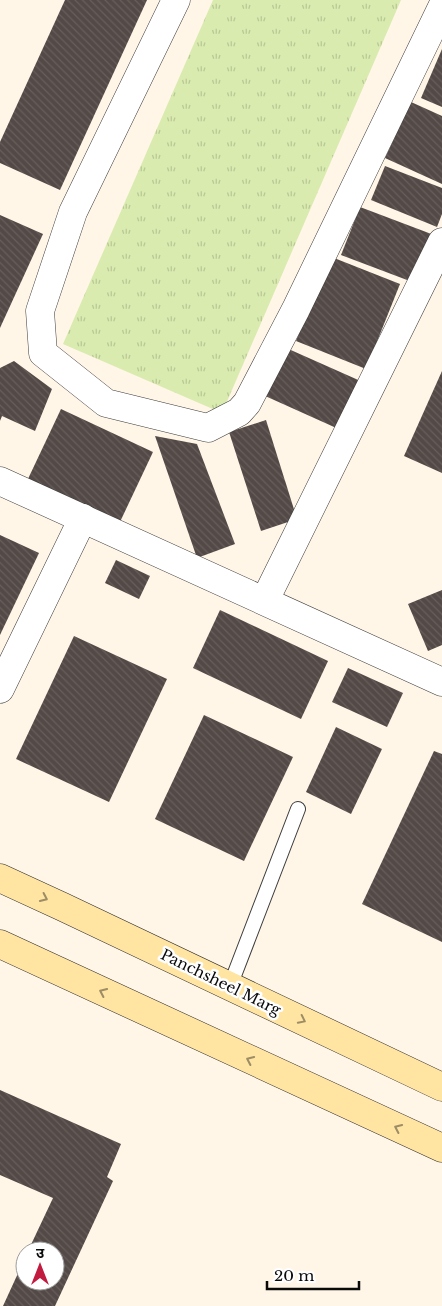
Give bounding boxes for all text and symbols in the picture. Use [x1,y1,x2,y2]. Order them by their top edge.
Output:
one-way arrow [39,892,48,902]
street label: Panchsheel Marg [158,945,285,1020]
one-way arrow [99,987,108,998]
one-way arrow [297,1014,306,1025]
one-way arrow [246,1055,255,1066]
one-way arrow [394,1124,403,1134]
north arrow [15,1241,65,1291]
text: उ [36,1244,45,1262]
scale bar [267,1258,360,1290]
text: 20 m [274,1266,314,1285]

